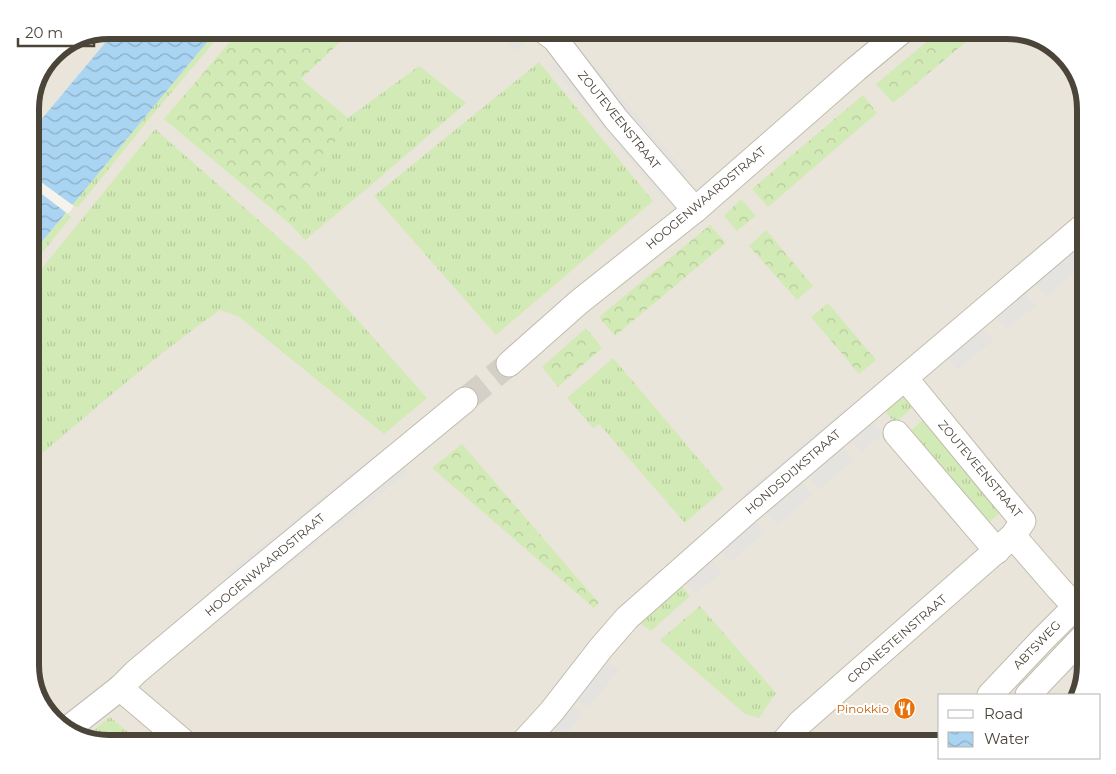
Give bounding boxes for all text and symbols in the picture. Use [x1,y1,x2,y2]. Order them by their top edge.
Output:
scale bar [18,15,94,47]
text: 20 m [25,23,63,42]
street label: ZOUTEVEENSTRAAT [575,67,664,172]
street label: HOOGENWAARDSTRAAT [643,143,769,252]
street label: ZOUTEVEENSTRAAT [935,417,1026,521]
street label: HONDSDIJKSTRAAT [742,426,843,517]
street label: HOOGENWAARDSTRAAT [202,510,328,619]
street label: CRONESTEINSTRAAT [844,591,950,686]
street label: ABTSWEG [1010,617,1064,672]
legend [938,694,1101,759]
restaurant icon: Pinokkio [893,697,917,721]
place label: Pinokkio [836,701,889,716]
text: Road [984,704,1023,723]
text: Water [984,729,1030,748]

